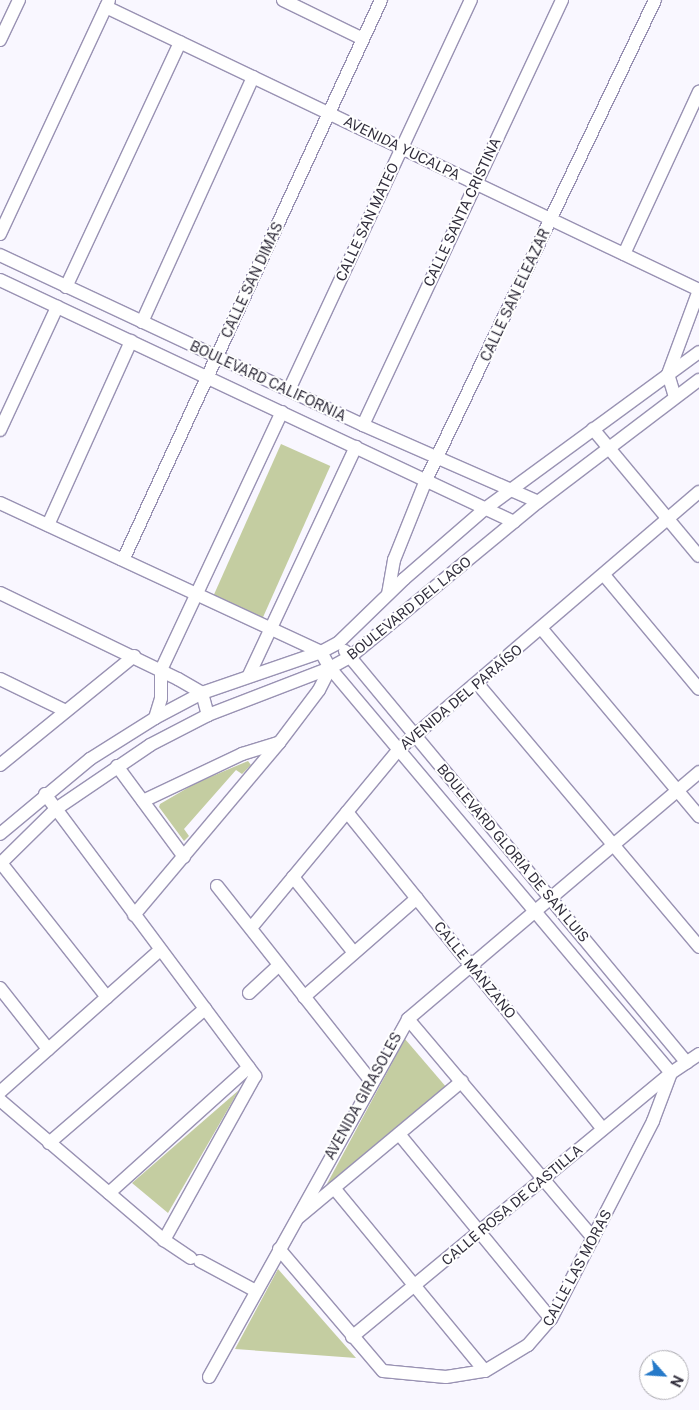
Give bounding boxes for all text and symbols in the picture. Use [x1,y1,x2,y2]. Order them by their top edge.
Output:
street label: AVENIDA YUCALPA [341,112,463,184]
street label: CALLE SANTA CRISTINA [420,135,504,289]
street label: CALLE SAN MATEO [332,160,402,284]
street label: CALLE SAN DIMAS [218,219,286,341]
street label: CALLE SAN ELEAZAR [477,226,553,364]
street label: BOULEVARD CALIFORNIA [187,337,349,425]
street label: BOULEVARD DEL LAGO [344,553,474,663]
street label: AVENIDA DEL PARAÍSO [396,641,526,753]
street label: BOULEVARD GLORIA DE SAN LUIS [434,761,592,945]
street label: CALLE MANZANO [431,918,519,1022]
street label: AVENIDA GIRASOLES [321,1029,405,1163]
street label: CALLE ROSA DE CASTILLA [438,1141,586,1269]
street label: CALLE LAS MORAS [539,1207,615,1329]
north arrow [639,1350,689,1400]
text: N [667,1373,686,1390]

